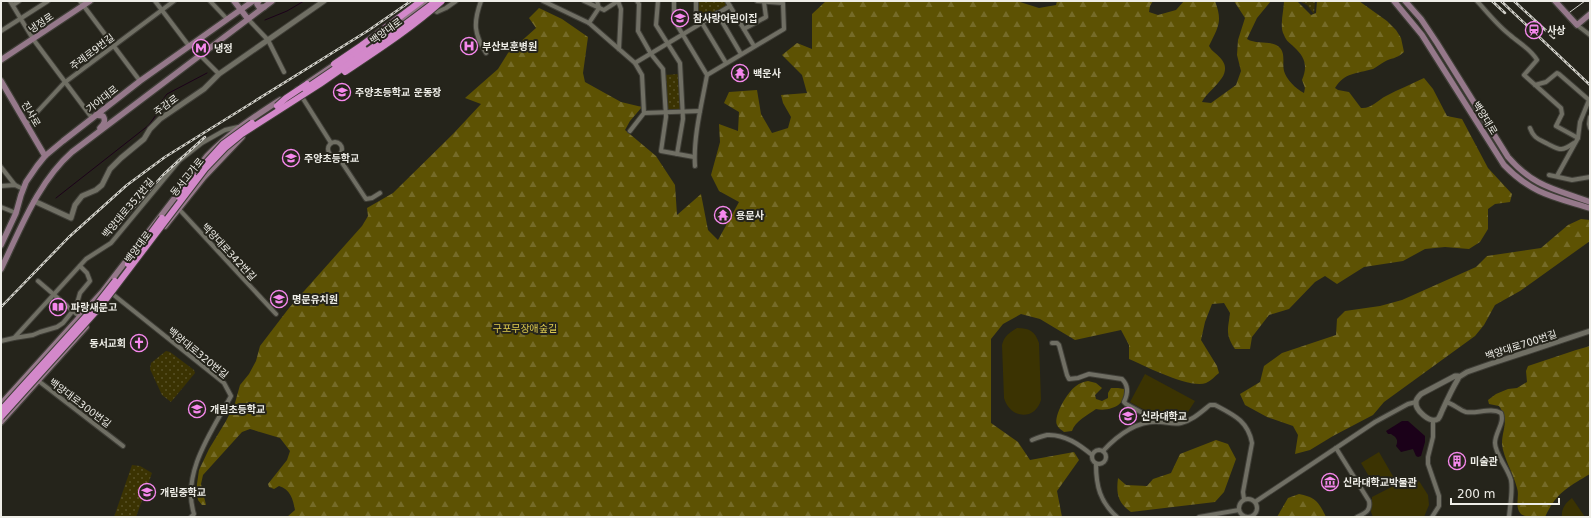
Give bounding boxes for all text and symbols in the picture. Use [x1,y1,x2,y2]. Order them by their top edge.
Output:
school or university icon: 참사랑어린이집 [670,8,690,28]
street label: 냉정로 [26,11,56,35]
place label: 참사랑어린이집 [693,13,757,24]
street label: 백양대로 [368,16,404,46]
station icon: 사상 [1524,20,1544,40]
place label: 사상 [1547,25,1565,36]
street label: 주례로9번길 [68,32,116,72]
hospital icon: 부산보훈병원 [459,36,479,56]
metro station icon: 냉정 [191,38,211,58]
place label: 부산보훈병원 [482,41,537,52]
place label: 냉정 [214,43,232,54]
temple icon: 백운사 [730,63,750,83]
place label: 백운사 [753,68,781,79]
school or university icon: 주양초등학교 운동장 [332,82,352,102]
street label: 가야대로 [84,83,120,115]
place label: 주양초등학교 운동장 [355,86,441,98]
street label: 주감로 [152,92,180,118]
street label: 진사로 [19,99,43,129]
street label: 백양대로 [1471,99,1499,137]
school or university icon: 주양초등학교 [281,148,301,168]
place label: 주양초등학교 [304,152,359,164]
street label: 동서고가로 [168,156,206,198]
street label: 백양대로357번길 [100,176,156,240]
temple icon: 용문사 [713,205,733,225]
place label: 용문사 [736,210,764,221]
street label: 백양대로342번길 [200,221,258,283]
street label: 백양대로 [123,229,153,265]
school or university icon: 명문유치원 [269,289,289,309]
place label: 명문유치원 [292,294,338,305]
library icon: 파랑새문고 [48,297,68,317]
place label: 파랑새문고 [71,302,118,313]
park label: 구포무장애숲길 [493,323,557,334]
street label: 백양대로320번길 [166,325,230,381]
street label: 백양대로700번길 [1484,328,1558,362]
church icon: 동서교회 [129,333,149,353]
place label: 동서교회 [89,338,126,349]
street label: 백양대로300번길 [47,376,113,430]
school or university icon: 개림초등학교 [187,399,207,419]
place label: 개림초등학교 [210,403,265,415]
school or university icon: 신라대학교 [1118,406,1138,426]
place label: 신라대학교 [1141,410,1187,422]
building icon: 미술관 [1447,451,1467,471]
place label: 미술관 [1470,456,1498,467]
museum icon: 신라대학교박물관 [1320,472,1340,492]
place label: 신라대학교박물관 [1343,476,1417,488]
scale bar [1451,480,1559,506]
school or university icon: 개림중학교 [137,482,157,502]
place label: 개림중학교 [160,486,206,498]
text: 200 m [1457,487,1495,501]

